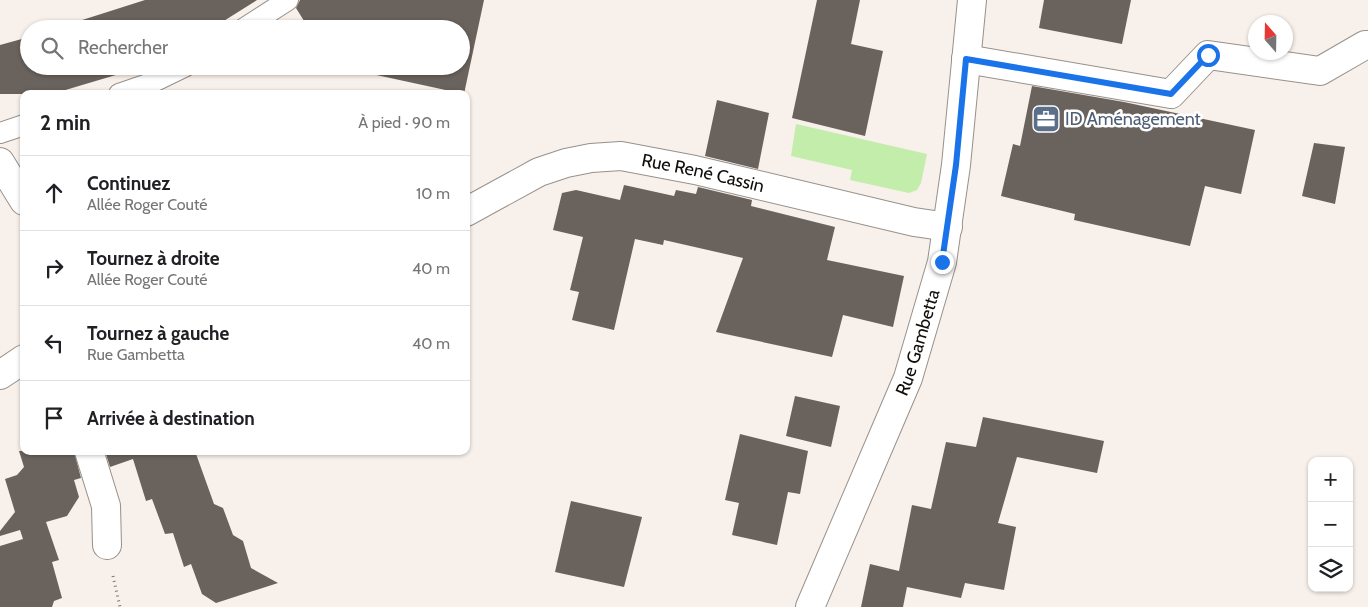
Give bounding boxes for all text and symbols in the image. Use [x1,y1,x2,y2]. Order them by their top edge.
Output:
north arrow [1248,15,1293,60]
search box [20,20,470,75]
icon: search [38,34,66,62]
text: Rechercher [78,36,168,59]
route start [1197,44,1220,67]
office icon: ID Aménagement [1031,104,1061,134]
place label: ID Aménagement [1065,108,1201,130]
text: 2 min [40,110,91,135]
text: À pied · 90 m [358,113,450,132]
street label: Rue René Cassin [640,149,767,197]
text: Continuez [87,172,170,195]
icon: ahead [40,179,68,207]
text: 10 m [416,184,450,203]
text: Allée Roger Couté [87,195,208,214]
text: Tournez à droite [87,247,220,270]
route end [931,251,954,274]
icon: right [40,254,68,282]
text: 40 m [412,259,450,278]
text: Allée Roger Couté [87,270,208,289]
street label: Rue Gambetta [891,286,944,399]
text: Tournez à gauche [87,322,229,345]
icon: left [40,329,68,357]
text: 40 m [412,334,450,353]
text: Rue Gambetta [87,345,185,364]
icon: arrive [40,404,68,432]
text: Arrivée à destination [87,407,255,430]
map controls [1308,457,1353,592]
button: + [1308,457,1353,502]
button: − [1308,502,1353,547]
button: layers [1308,547,1353,592]

